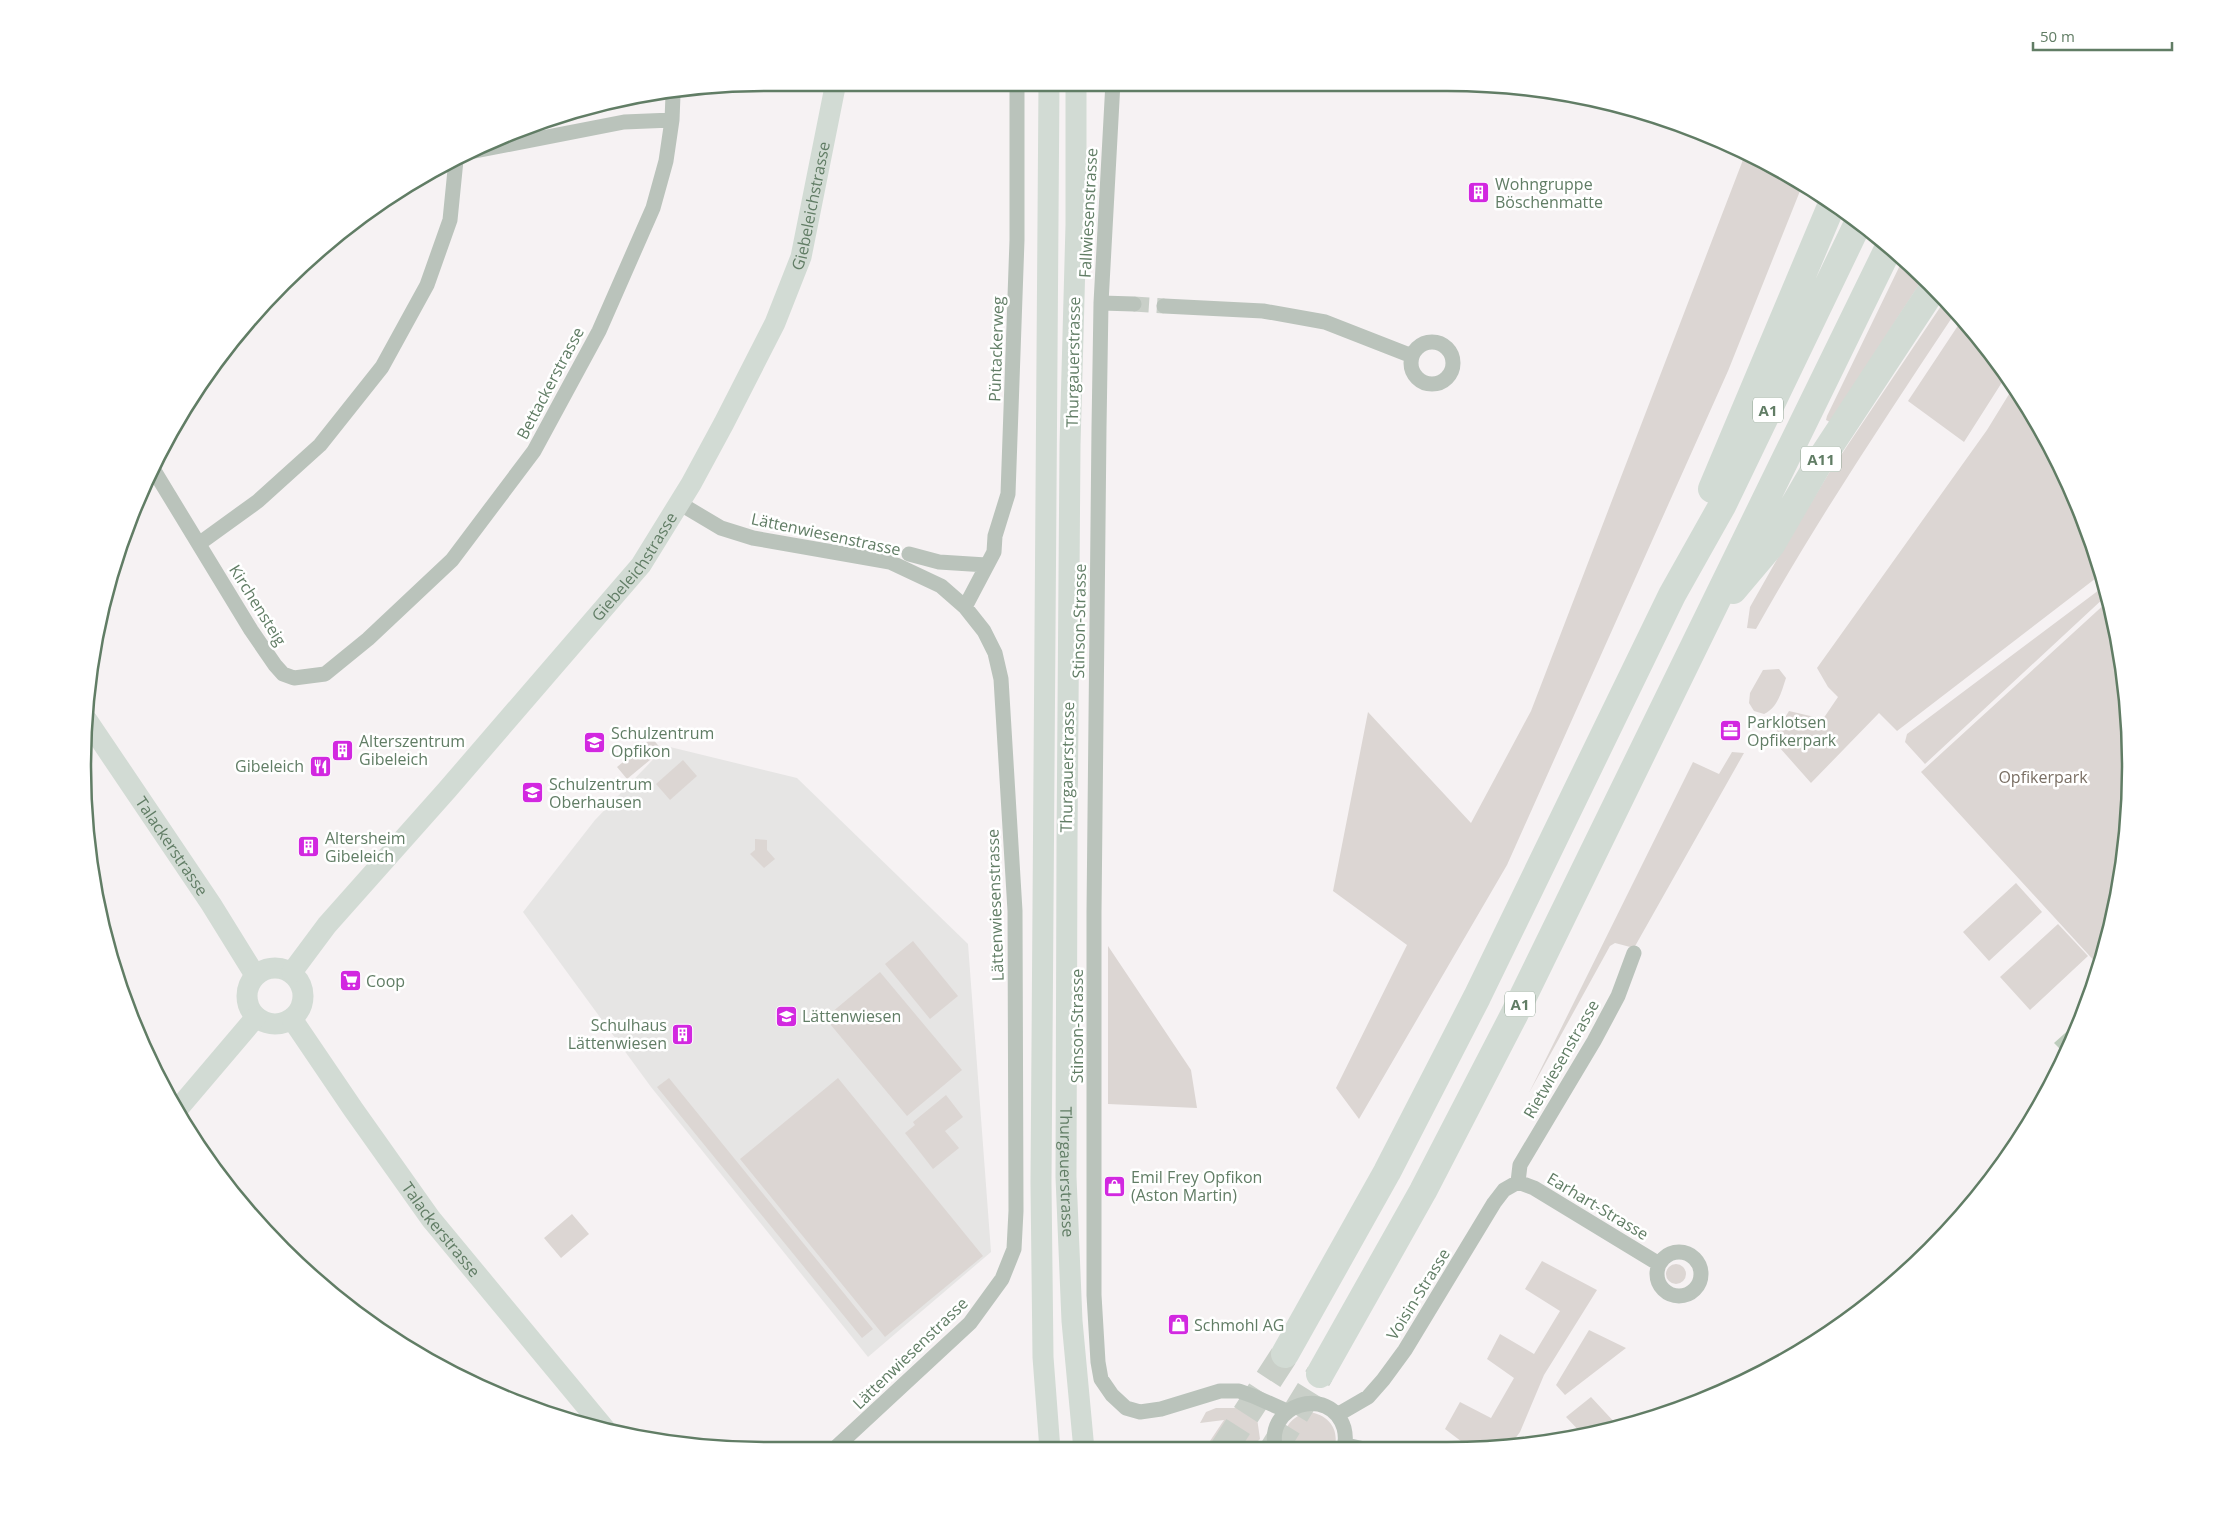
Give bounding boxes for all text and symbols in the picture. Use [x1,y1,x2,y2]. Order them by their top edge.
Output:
scale bar [2033,20,2172,52]
text: 50 m [2040,26,2075,46]
street label: Giebeleichstrasse [786,140,835,274]
street label: Fallwiesenstrasse [1074,147,1102,279]
place label: Wohngruppe Böschenmatte [1495,173,1603,213]
building icon: Wohngruppe Böschenmatte [1467,181,1491,205]
street label: Püntackerweg [983,296,1009,402]
street label: Thurgauerstrasse [1061,296,1085,428]
street label: Bettackerstrasse [511,323,589,443]
road number: A1 [1753,398,1783,422]
road number: A11 [1801,446,1841,472]
street label: Lättenwiesenstrasse [749,507,903,561]
street label: Giebeleichstrasse [586,508,682,626]
street label: Kirchensteig [224,560,292,650]
street label: Stinson-Strasse [1067,563,1091,679]
street label: Thurgauerstrasse [1055,701,1079,833]
place label: Parklotsen Opfikerpark [1747,711,1837,751]
office icon: Parklotsen Opfikerpark [1719,719,1743,743]
place label: Schulzentrum Opfikon [611,722,714,762]
place label: Alterszentrum Gibeleich [359,730,465,770]
school or university icon: Schulzentrum Opfikon [583,730,607,754]
building icon: Alterszentrum Gibeleich [331,738,355,762]
restaurant icon: Gibeleich [308,754,332,778]
place label: Gibeleich [235,755,304,777]
park label: Opfikerpark [1998,766,2088,788]
place label: Schulzentrum Oberhausen [549,773,652,813]
school or university icon: Schulzentrum Oberhausen [521,781,545,805]
street label: Talackerstrasse [131,792,213,900]
place label: Altersheim Gibeleich [325,827,406,867]
street label: Lättenwiesenstrasse [981,829,1009,981]
building icon: Altersheim Gibeleich [297,835,321,859]
supermarket icon: Coop [338,969,362,993]
street label: Stinson-Strasse [1066,969,1088,1083]
place label: Coop [366,970,405,992]
road number: A1 [1505,992,1535,1016]
street label: Rietwiesenstrasse [1518,996,1604,1122]
school or university icon: Lättenwiesen [774,1004,798,1028]
place label: Lättenwiesen [802,1005,901,1027]
place label: Schulhaus Lättenwiesen [568,1014,667,1054]
building icon: Schulhaus Lättenwiesen [671,1022,695,1046]
street label: Thurgauerstrasse [1055,1106,1080,1238]
place label: Emil Frey Opfikon (Aston Martin) [1131,1166,1262,1206]
street label: Earhart-Strasse [1543,1167,1653,1245]
shop icon: Emil Frey Opfikon (Aston Martin) [1103,1174,1127,1198]
street label: Talackerstrasse [397,1177,485,1282]
street label: Voisin-Strasse [1381,1244,1455,1344]
street label: Lättenwiesenstrasse [848,1292,972,1414]
shop icon: Schmohl AG [1166,1313,1190,1337]
place label: Schmohl AG [1194,1314,1284,1336]

